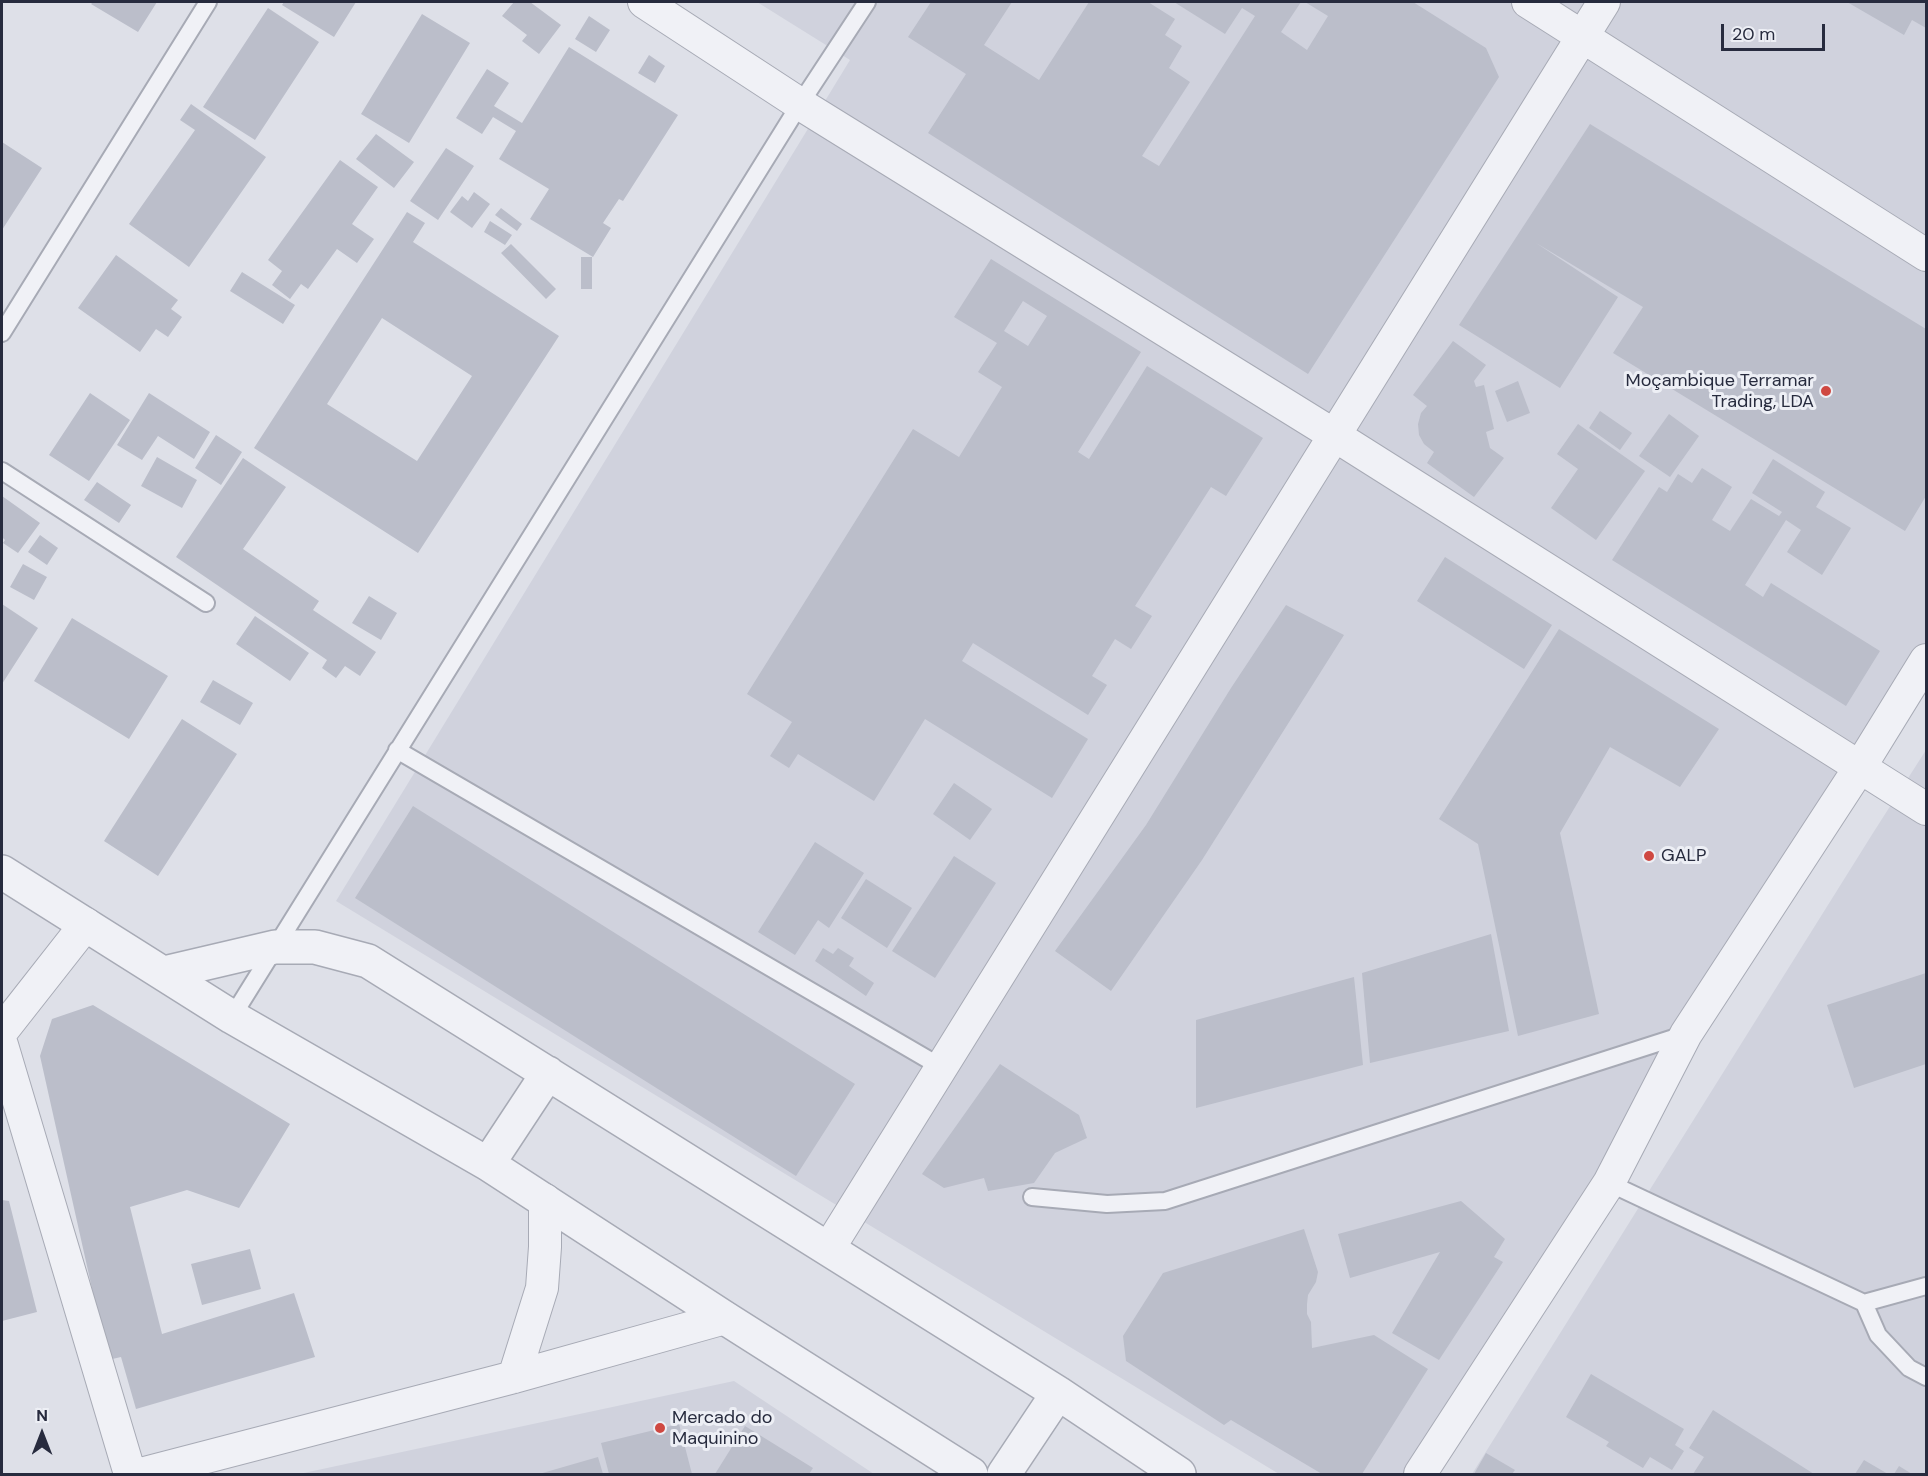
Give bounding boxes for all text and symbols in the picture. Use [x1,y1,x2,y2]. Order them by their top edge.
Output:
scale bar [1724,12,1828,50]
text: 20 m [1732,22,1775,46]
place label: Moçambique Terramar Trading, LDA [1626,370,1814,412]
marker: Moçambique Terramar Trading, LDA [1819,384,1833,398]
place label: GALP [1661,845,1707,867]
marker: GALP [1642,849,1656,863]
north arrow [12,1404,72,1464]
text: N [36,1405,48,1426]
place label: Mercado do Maquinino [672,1407,772,1450]
marker: Mercado do Maquinino [653,1421,667,1435]

